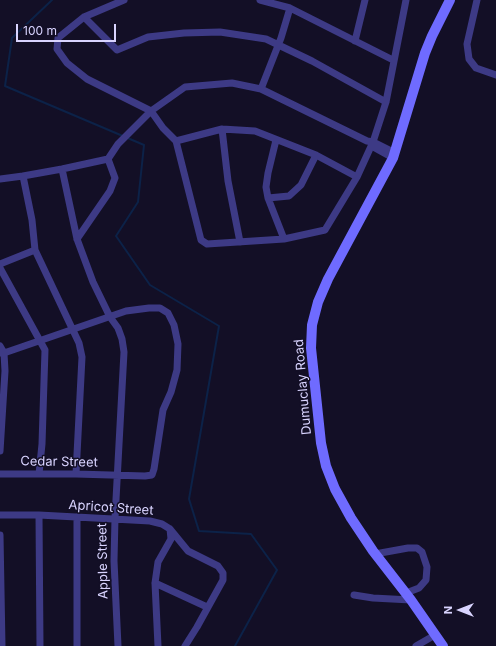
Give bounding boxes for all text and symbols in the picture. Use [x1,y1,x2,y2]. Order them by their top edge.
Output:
scale bar [18,16,118,42]
text: 100 m [23,23,57,38]
street label: Dumuclay Road [291,338,315,436]
street label: Cedar Street [20,454,98,470]
street label: Apricot Street [68,497,154,519]
street label: Apple Street [95,523,111,599]
north arrow [440,590,480,630]
text: N [441,606,455,614]

